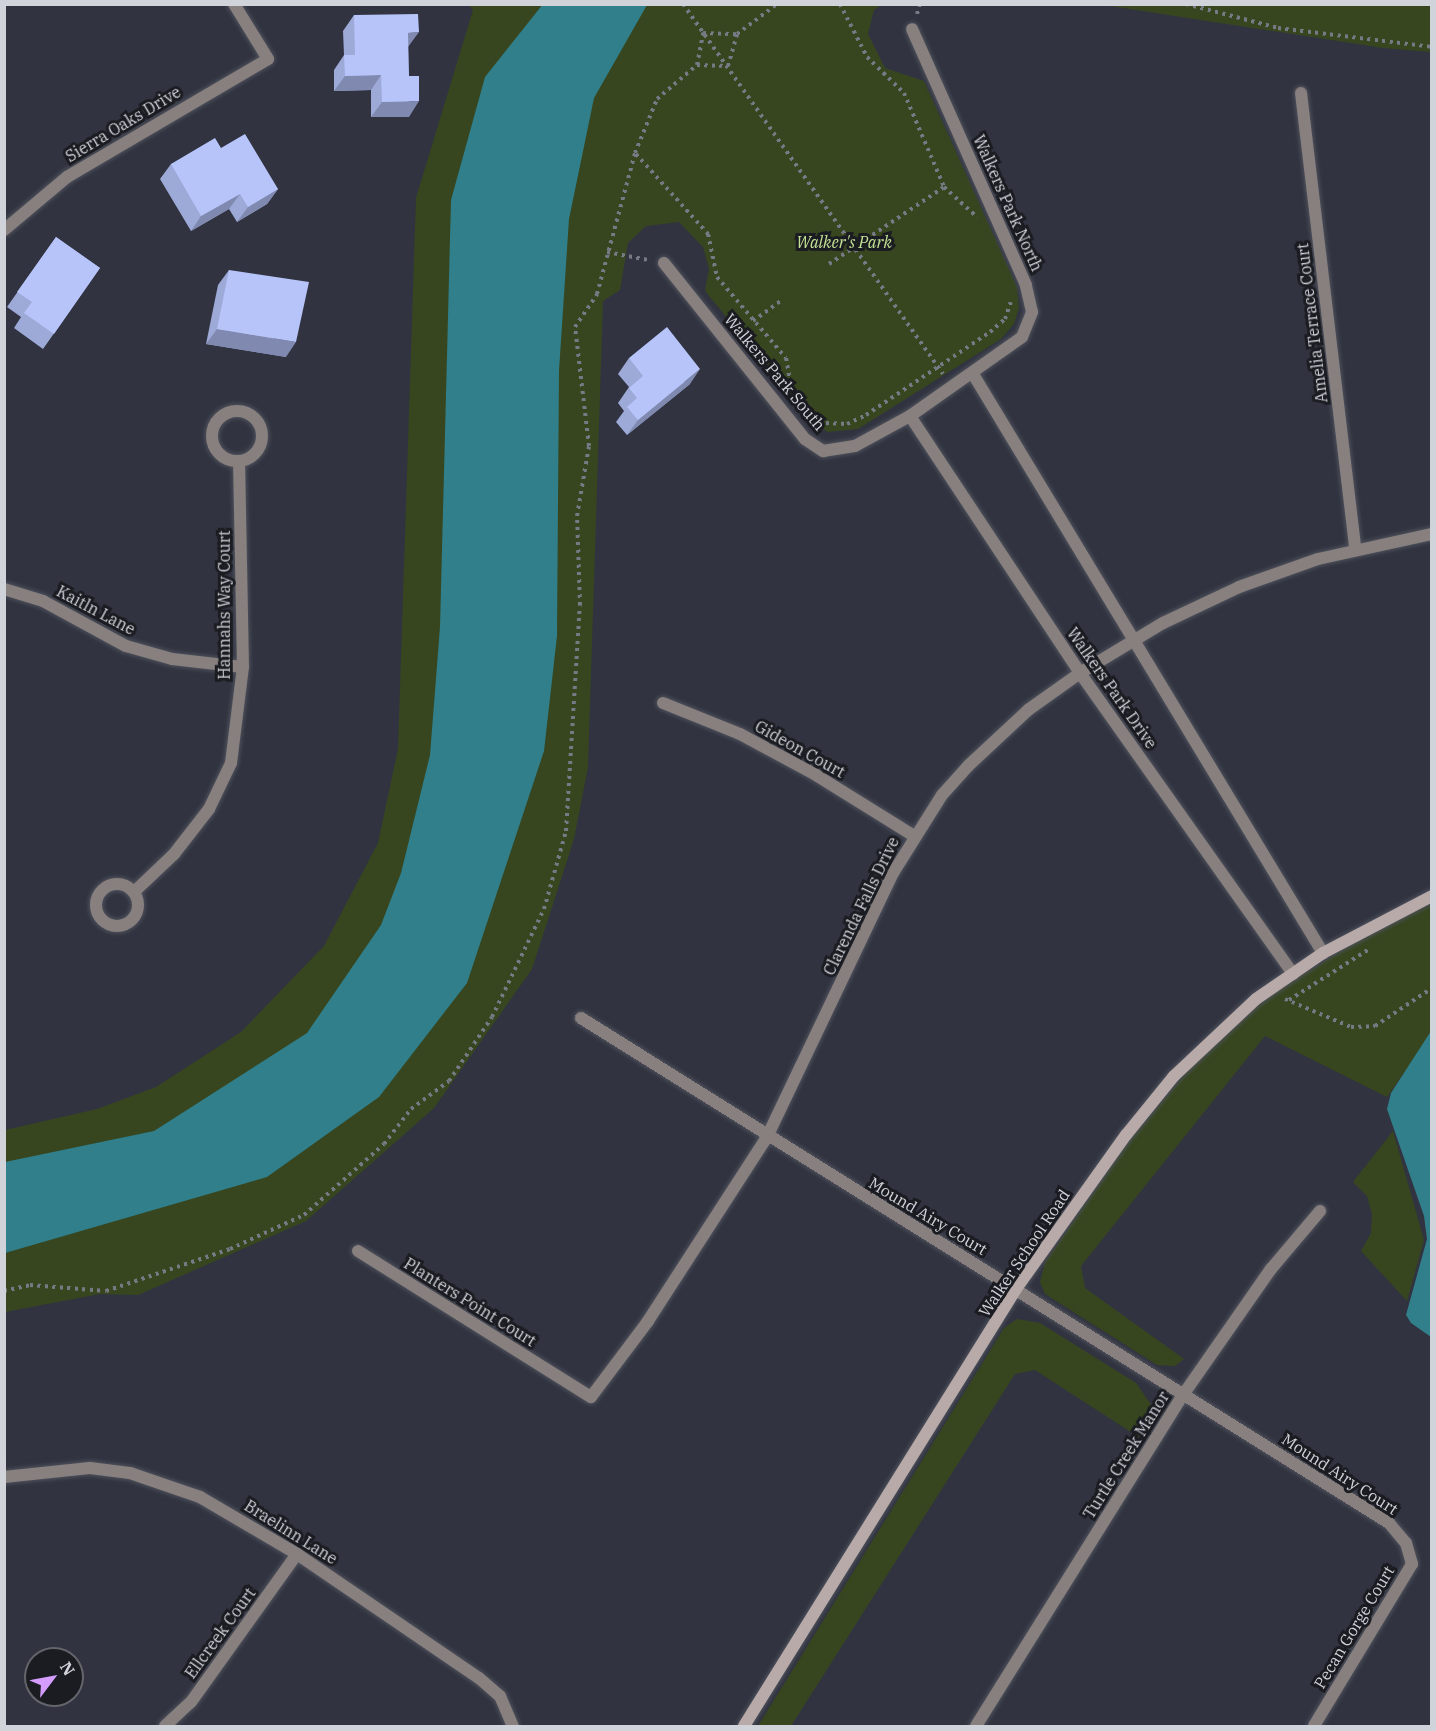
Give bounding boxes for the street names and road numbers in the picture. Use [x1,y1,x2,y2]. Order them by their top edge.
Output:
street label: Sierra Oaks Drive [62,82,184,166]
street label: Walkers Park North [969,132,1047,274]
street label: Amelia Terrace Court [1293,242,1331,404]
street label: Walkers Park South [720,310,830,434]
street label: Hannahs Way Court [214,530,234,680]
street label: Kaitln Lane [53,581,139,639]
street label: Walkers Park Drive [1063,624,1161,752]
street label: Gideon Court [752,716,848,782]
street label: Clarenda Falls Drive [819,834,903,978]
street label: Mound Airy Court [865,1173,991,1259]
street label: Walker School Road [974,1186,1074,1320]
street label: Planters Point Court [400,1254,540,1350]
street label: Turtle Creek Manor [1079,1388,1173,1522]
street label: Mound Airy Court [1278,1429,1402,1519]
street label: Braelinn Lane [241,1496,341,1568]
street label: Pecan Gorge Court [1310,1562,1398,1692]
street label: Ellcreek Court [181,1584,259,1682]

